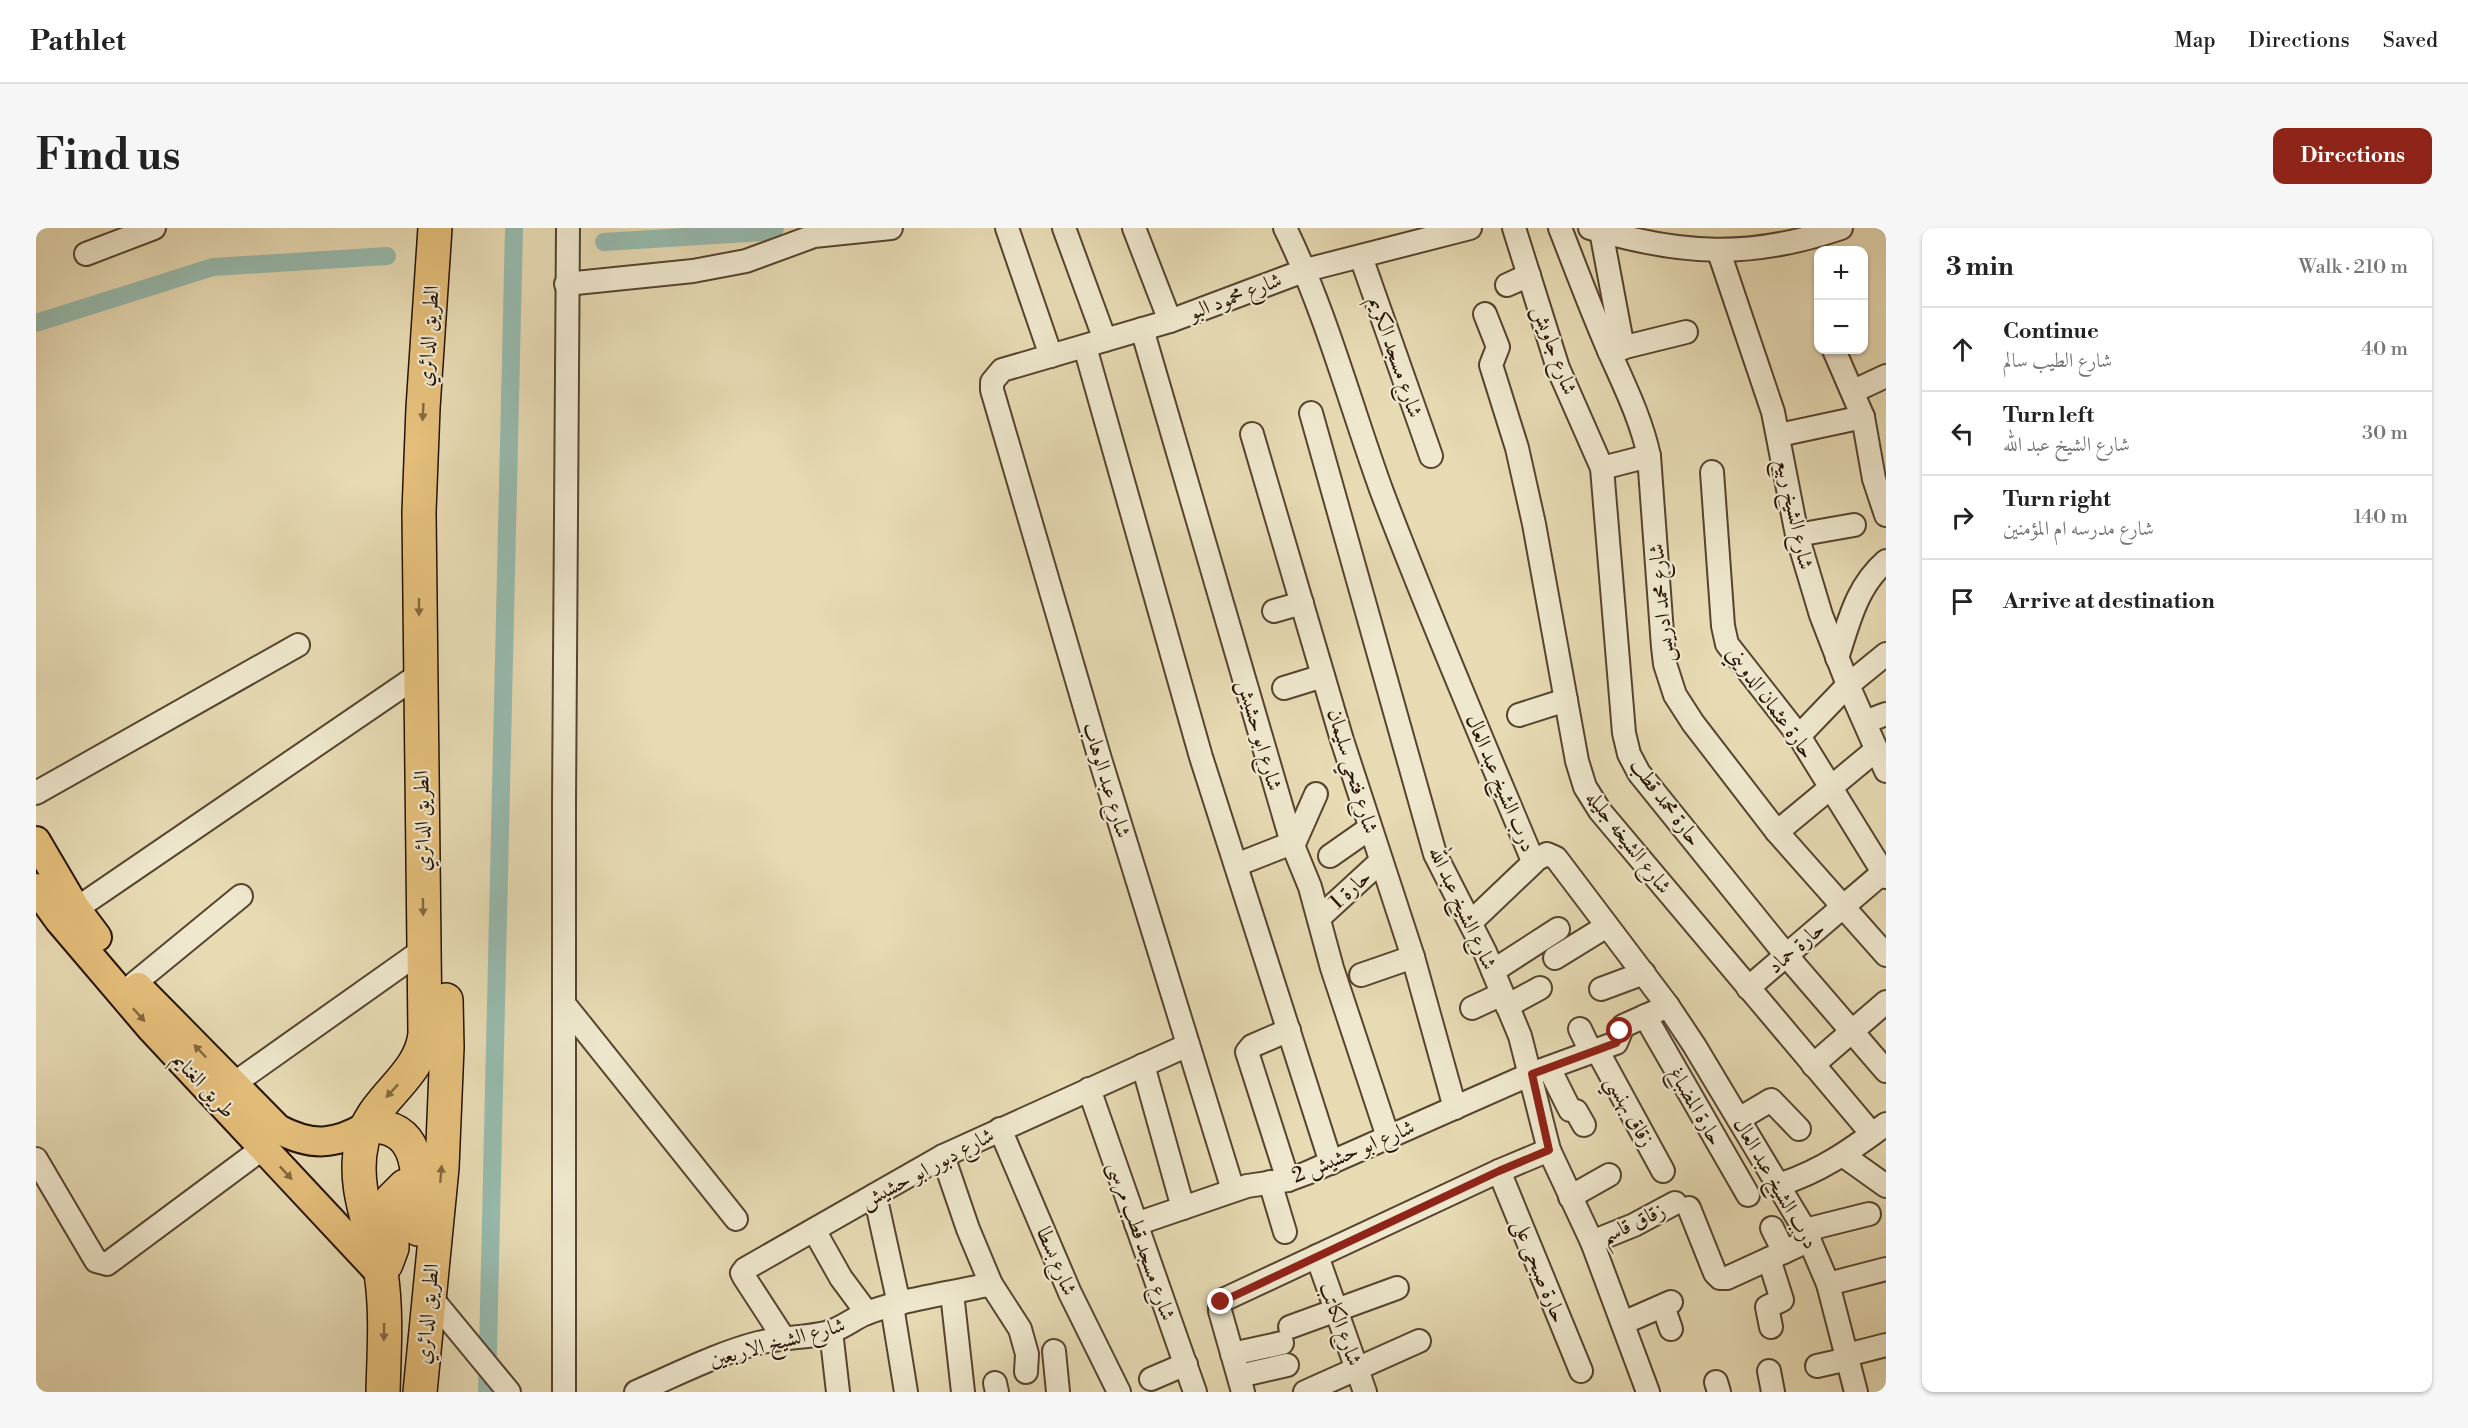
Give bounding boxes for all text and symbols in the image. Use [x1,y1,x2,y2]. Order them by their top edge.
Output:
text: Pathlet [30,24,126,59]
text: Map [2174,28,2216,54]
text: Directions [2249,28,2350,54]
text: Saved [2383,28,2438,54]
button: Directions [2273,128,2432,184]
text: Find us [36,130,180,183]
map controls [1814,246,1868,354]
button: + [1814,246,1868,300]
text: 3 min [1946,251,2014,283]
text: Walk · 210 m [2299,255,2408,280]
street label: شارع محمود البو [1183,267,1287,331]
street label: الطريق الدائري [412,285,447,388]
street label: شارع مسجد الكريم [1358,293,1428,423]
button: − [1814,300,1868,354]
street label: شارع جاويش [1522,302,1582,400]
text: Continue [2003,318,2099,345]
icon: ahead [1946,333,1979,366]
text: 40 m [2361,337,2408,362]
text: شارع الطيب سالم [2003,349,2112,374]
text: Turn left [2003,402,2094,429]
one-way arrow [419,403,428,422]
icon: left [1946,417,1979,450]
text: 30 m [2362,421,2408,446]
text: شارع الشيخ عبد الله [2003,433,2130,458]
street label: شارع الشيخ ربيع [1765,456,1818,573]
text: Turn right [2003,486,2111,513]
icon: right [1946,501,1979,534]
text: 140 m [2353,505,2408,530]
text: شارع مدرسه ام المؤمنين [2003,517,2154,542]
street label: شارع محمد ادريس [1644,542,1684,663]
icon: arrive [1946,585,1979,618]
text: Arrive at destination [2003,588,2215,615]
one-way arrow [415,598,424,617]
street label: حارة عثمان الدويني [1716,641,1820,767]
street label: شارع ابو حشيش [1227,677,1287,795]
street label: شارع فتحي سليمان [1315,706,1383,839]
street label: درب الشيخ عبد العال [1455,710,1541,858]
street label: شارع عبد الوهاب [1072,719,1136,842]
street label: حارة محمد قطب [1624,753,1707,852]
street label: الطريق الدائري [409,770,439,872]
street label: شارع الشيخه جليله [1577,786,1677,902]
street label: شارع الشيخ عبد الله [1418,840,1507,976]
street label: حارة 1 [1325,864,1377,915]
one-way arrow [418,898,428,917]
street label: حارة حماد [1763,916,1831,980]
one-way arrow [132,1007,145,1022]
route start [1606,1017,1632,1043]
one-way arrow [193,1044,207,1059]
street label: طريق الغنايم [163,1047,240,1127]
street label: حارة المضباغ [1659,1063,1728,1152]
street label: زقاق بهنسي [1594,1071,1659,1155]
one-way arrow [385,1084,399,1099]
street label: درب الشيخ عبد العال [1723,1113,1823,1256]
street label: شارع ابو حشيش 2 [1288,1114,1420,1193]
street label: شارع دبور ابو حشيش [856,1123,1001,1219]
street label: شارع مسجد قطب مرسى [1098,1158,1180,1326]
one-way arrow [279,1165,293,1180]
one-way arrow [436,1165,446,1184]
street label: زقاق قاسم [1597,1198,1673,1256]
street label: حارة صبحى على [1505,1216,1572,1328]
street label: شارع بسطا [1026,1223,1082,1301]
street label: الطريق الدائري [411,1262,447,1366]
street label: شارع الكاتب [1309,1279,1367,1371]
route end [1207,1288,1233,1314]
street label: شارع الشيخ الاربعين [706,1312,849,1378]
one-way arrow [379,1322,389,1341]

